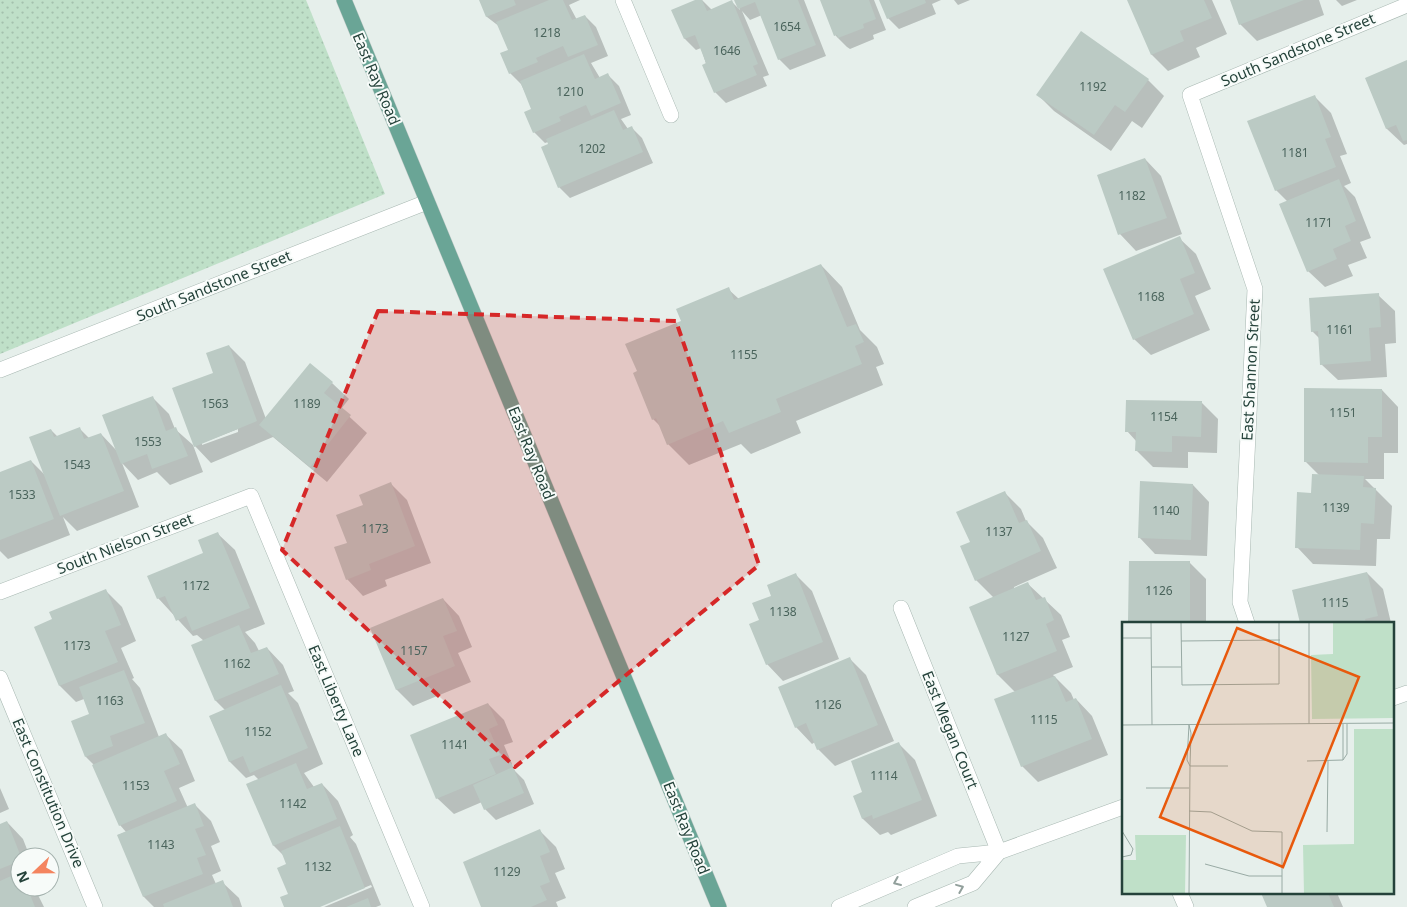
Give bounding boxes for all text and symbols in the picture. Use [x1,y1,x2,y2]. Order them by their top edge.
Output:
street label: South Sandstone Street [1218,7,1378,91]
house number: 1654 [773,18,801,35]
house number: 1218 [533,24,561,41]
street label: East Ray Road [348,29,405,128]
house number: 1646 [713,42,741,59]
house number: 1192 [1079,78,1107,95]
house number: 1210 [556,83,584,100]
house number: 1202 [578,140,606,157]
house number: 1181 [1281,144,1309,161]
house number: 1182 [1118,187,1146,204]
house number: 1171 [1305,214,1333,231]
street label: South Sandstone Street [133,245,295,325]
house number: 1168 [1137,288,1165,305]
street label: East Shannon Street [1236,298,1264,441]
house number: 1161 [1326,321,1354,338]
house number: 1155 [730,346,758,363]
house number: 1563 [201,395,229,412]
house number: 1189 [293,395,321,412]
street label: East Ray Road [504,403,560,502]
house number: 1151 [1329,404,1357,421]
house number: 1154 [1150,408,1178,425]
house number: 1553 [134,433,162,450]
house number: 1543 [63,456,91,473]
house number: 1533 [8,486,36,503]
house number: 1139 [1322,499,1350,516]
house number: 1140 [1152,502,1180,519]
street label: South Nielson Street [54,508,196,578]
house number: 1173 [361,520,389,537]
house number: 1137 [985,523,1013,540]
house number: 1172 [182,577,210,594]
house number: 1126 [1145,582,1173,599]
house number: 1115 [1321,594,1349,611]
house number: 1138 [769,603,797,620]
inset map [1122,622,1394,894]
house number: 1127 [1002,628,1030,645]
house number: 1173 [63,637,91,654]
street label: East Liberty Lane [304,642,370,760]
house number: 1157 [400,642,428,659]
house number: 1162 [223,655,251,672]
street label: East Megan Court [918,668,984,792]
house number: 1163 [96,692,124,709]
house number: 1126 [814,696,842,713]
house number: 1115 [1030,711,1058,728]
street label: East Constitution Drive [8,715,90,871]
house number: 1152 [244,723,272,740]
house number: 1141 [441,736,469,753]
house number: 1114 [870,767,898,784]
house number: 1153 [122,777,150,794]
street label: East Ray Road [659,778,715,877]
house number: 1142 [279,795,307,812]
house number: 1143 [147,836,175,853]
north arrow [10,847,60,897]
house number: 1132 [304,858,332,875]
house number: 1129 [493,863,521,880]
text: N [12,868,33,886]
one-way arrow [893,876,902,887]
one-way arrow [955,884,964,895]

